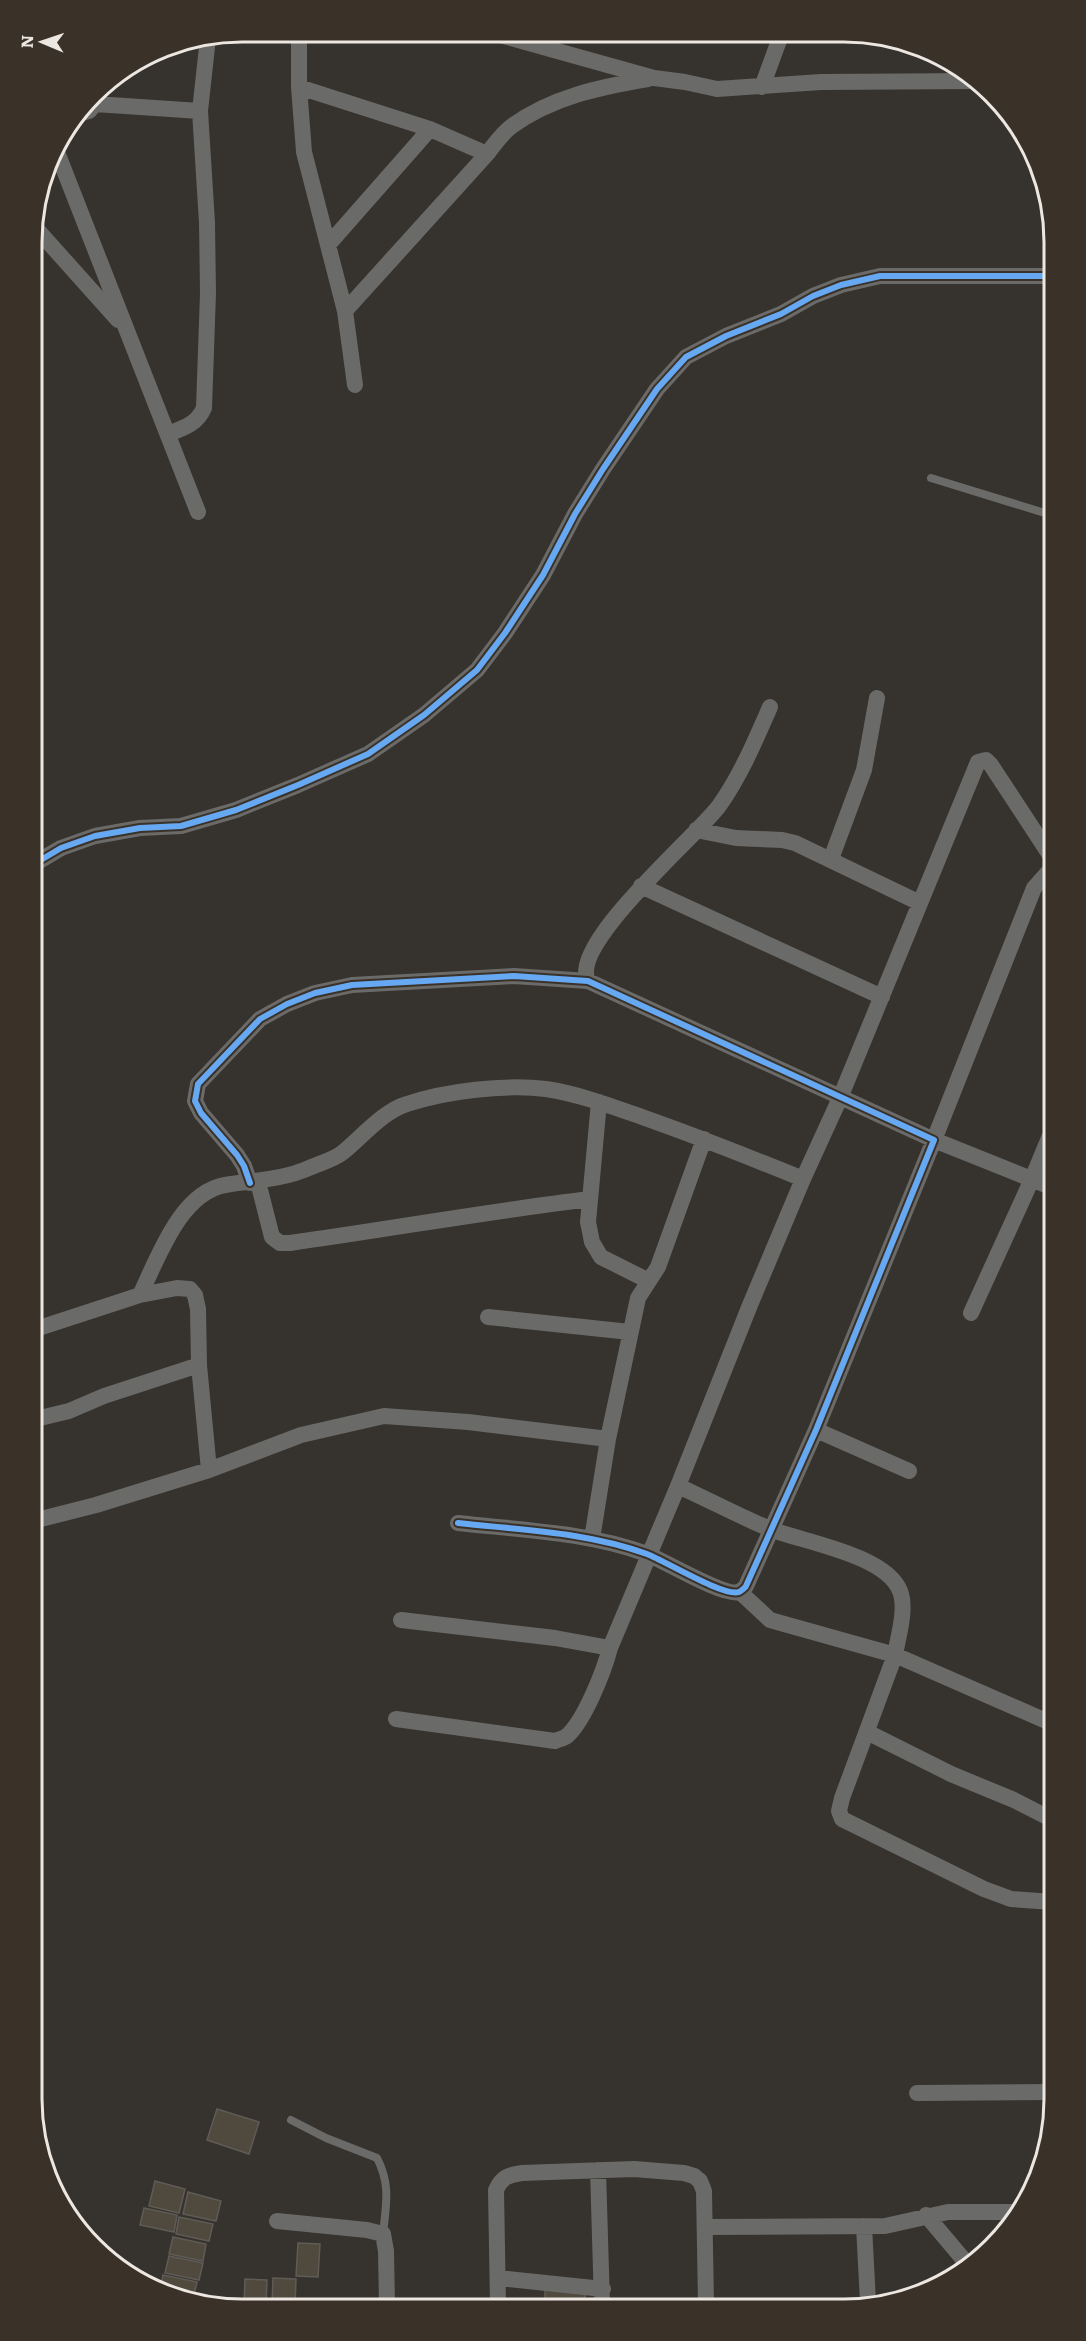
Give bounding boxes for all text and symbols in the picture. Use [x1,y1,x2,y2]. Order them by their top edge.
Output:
north arrow [12,12,72,72]
text: N [14,34,38,49]

